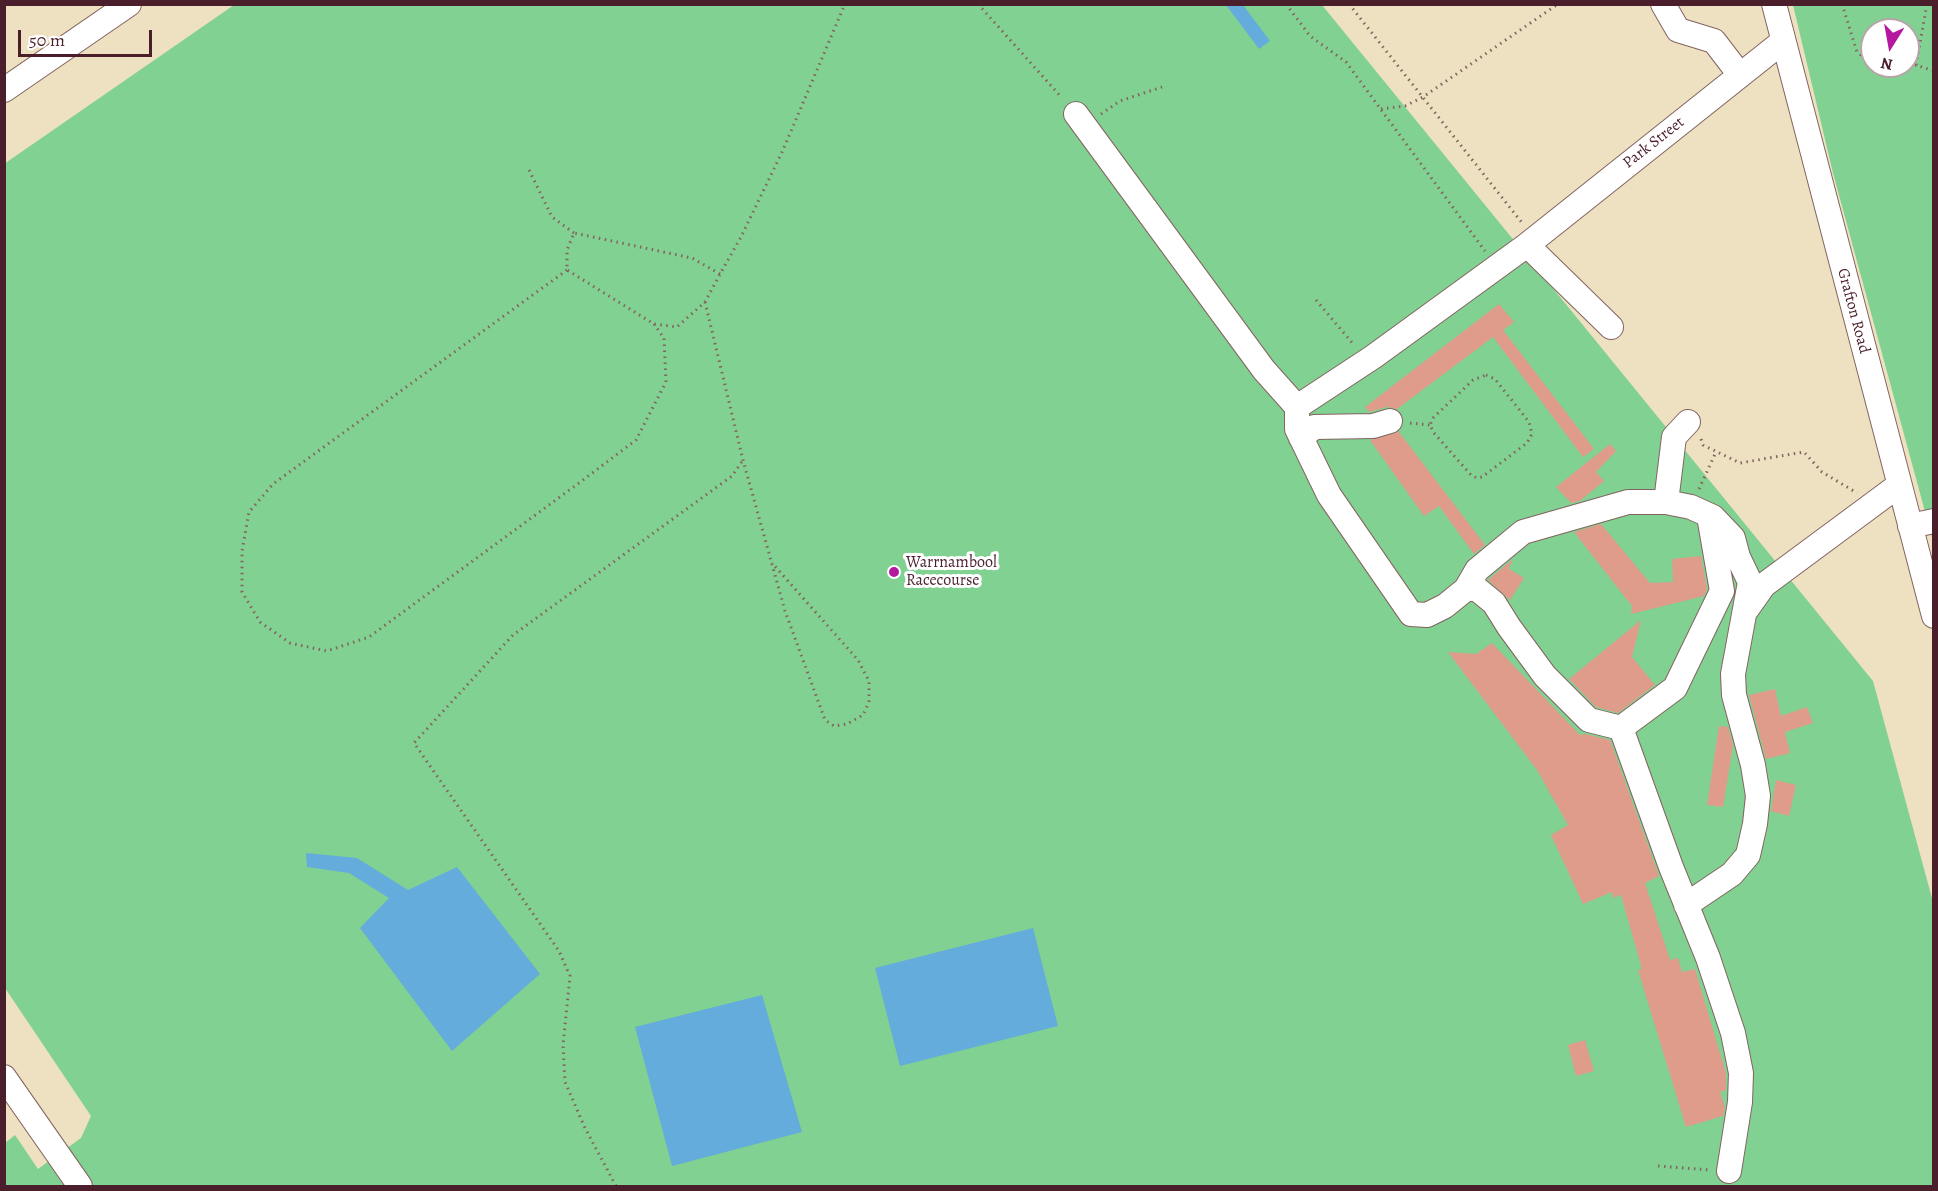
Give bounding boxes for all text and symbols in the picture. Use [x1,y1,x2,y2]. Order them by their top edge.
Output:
scale bar [21,18,154,56]
north arrow [1860,18,1920,78]
text: 50 m [29,28,65,52]
text: N [1879,52,1895,76]
street label: Park Street [1620,113,1688,173]
street label: Grafton Road [1832,266,1874,356]
place label: Warrnambool Racecourse [906,553,997,591]
marker: Warrnambool Racecourse [887,565,901,579]

